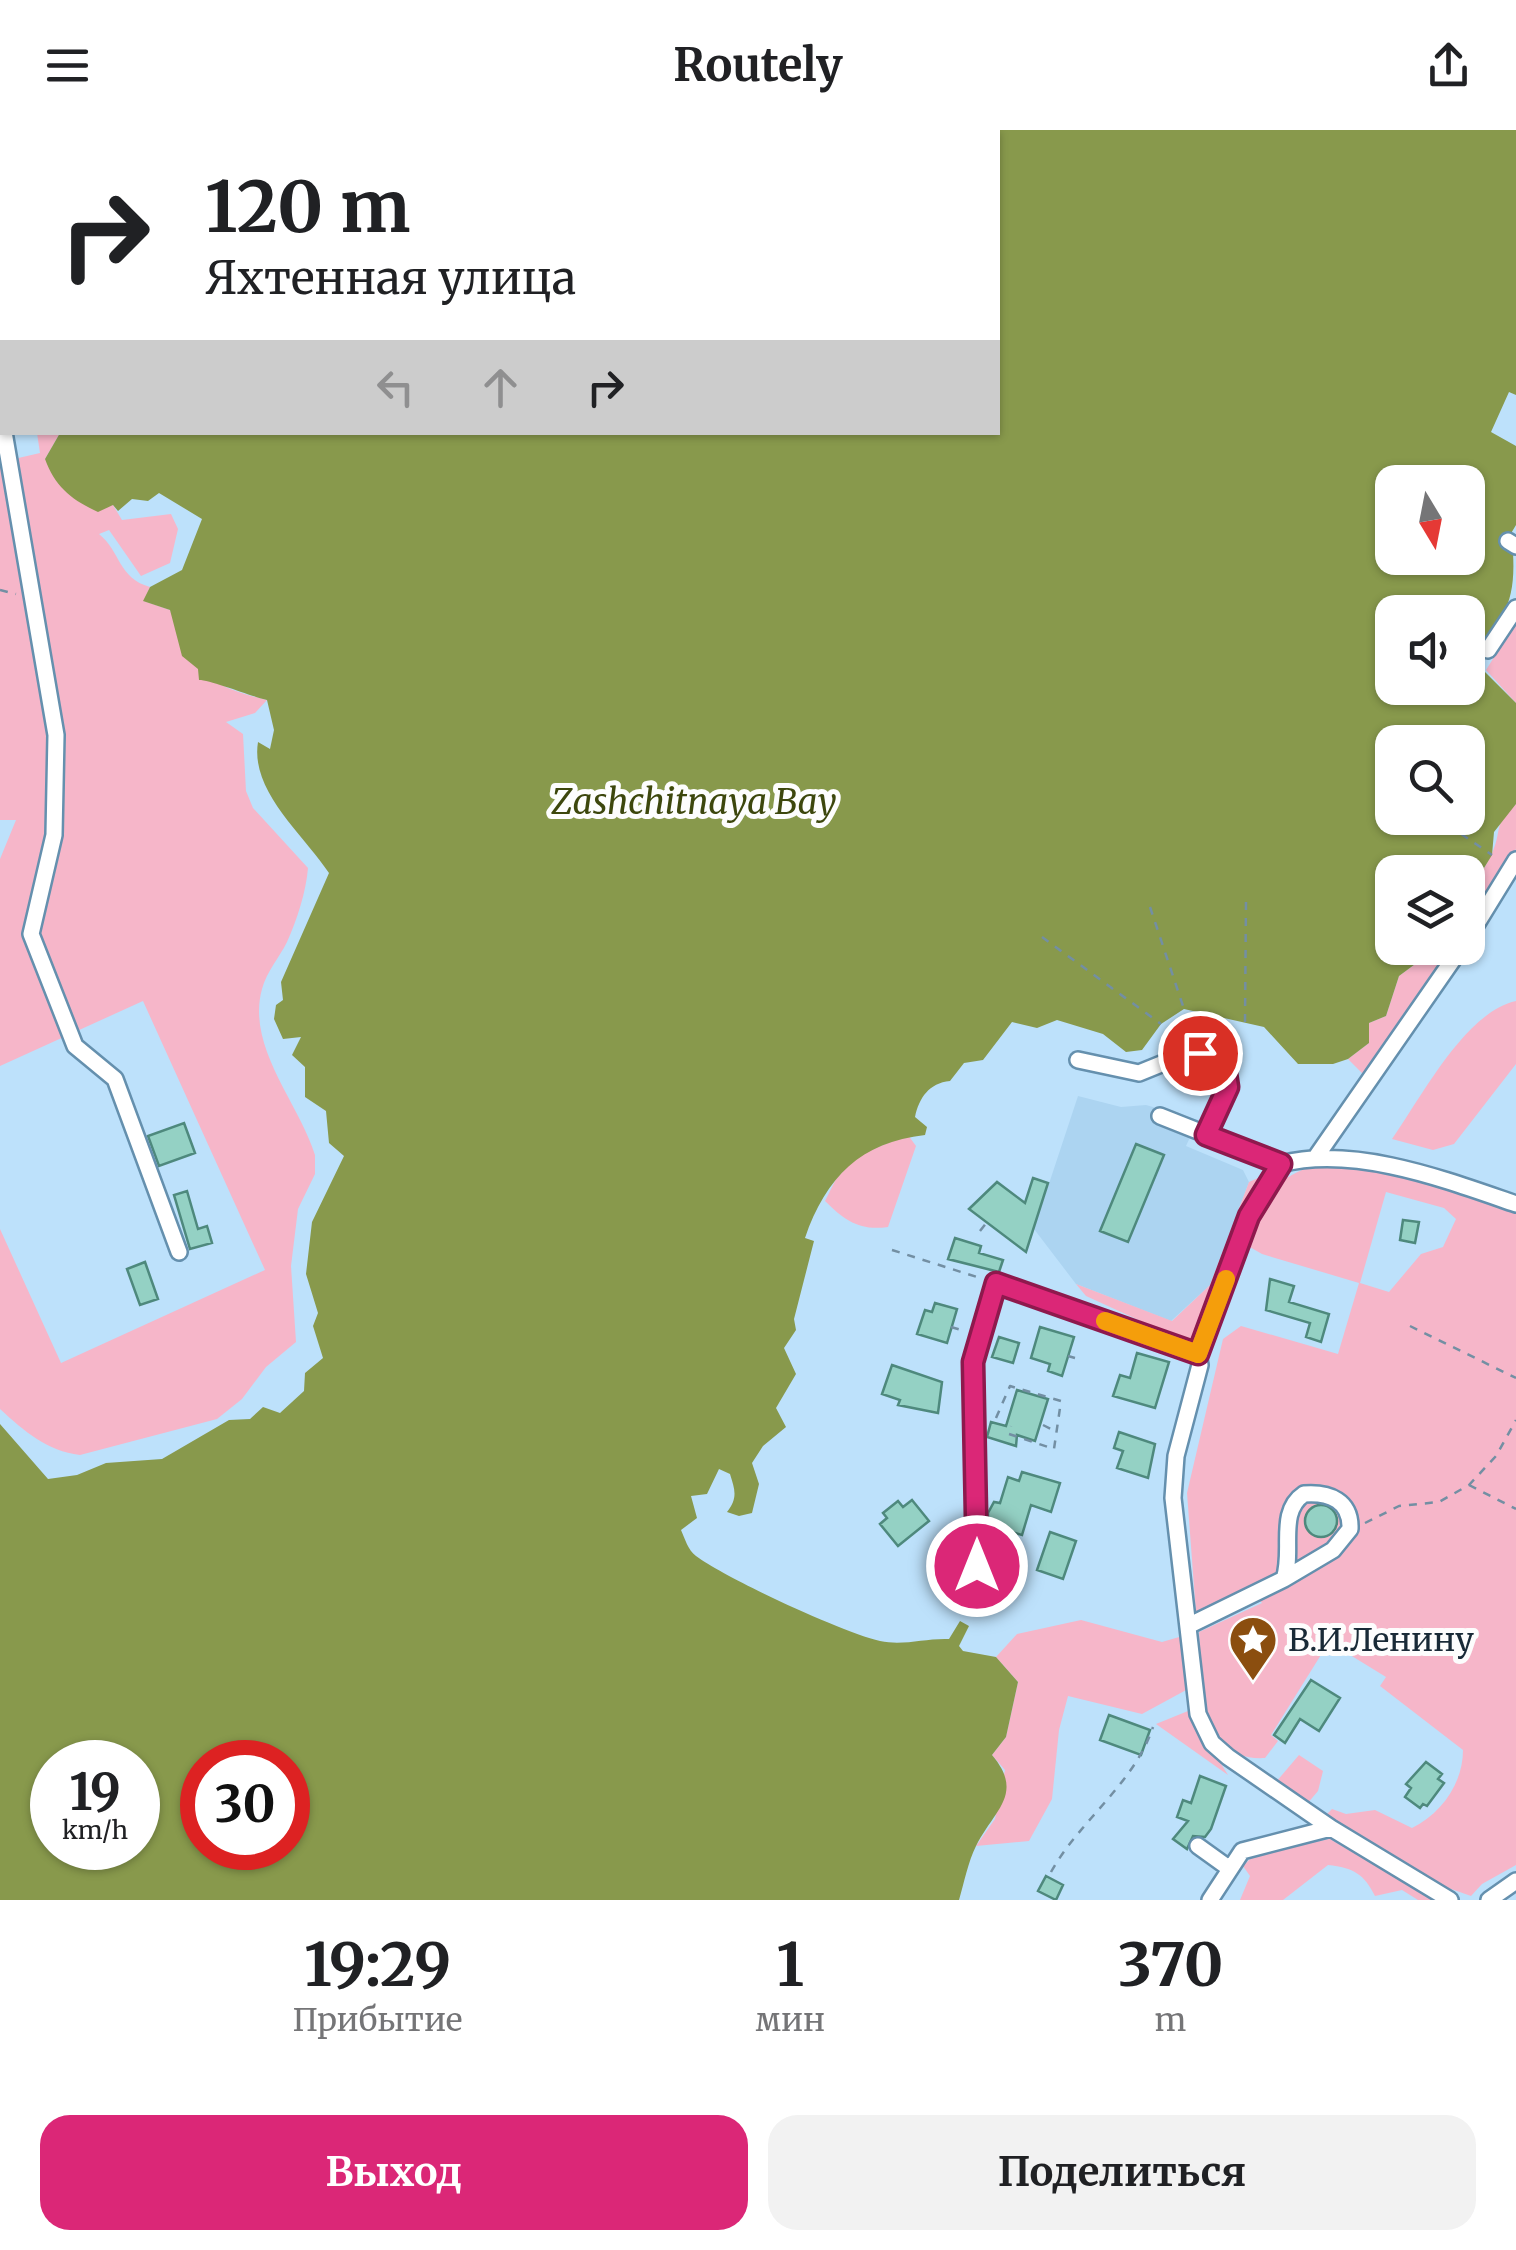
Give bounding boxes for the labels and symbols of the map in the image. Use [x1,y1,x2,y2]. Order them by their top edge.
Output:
north arrow [1375,465,1485,575]
water label: Zashchitnaya Bay [550,780,837,824]
pin [1158,1011,1243,1096]
position arrow [925,1514,1029,1618]
place icon: В.И.Ленину [1227,1614,1279,1682]
place label: В.И.Ленину [1288,1620,1474,1660]
speed limit sign: 30 [180,1740,310,1870]

